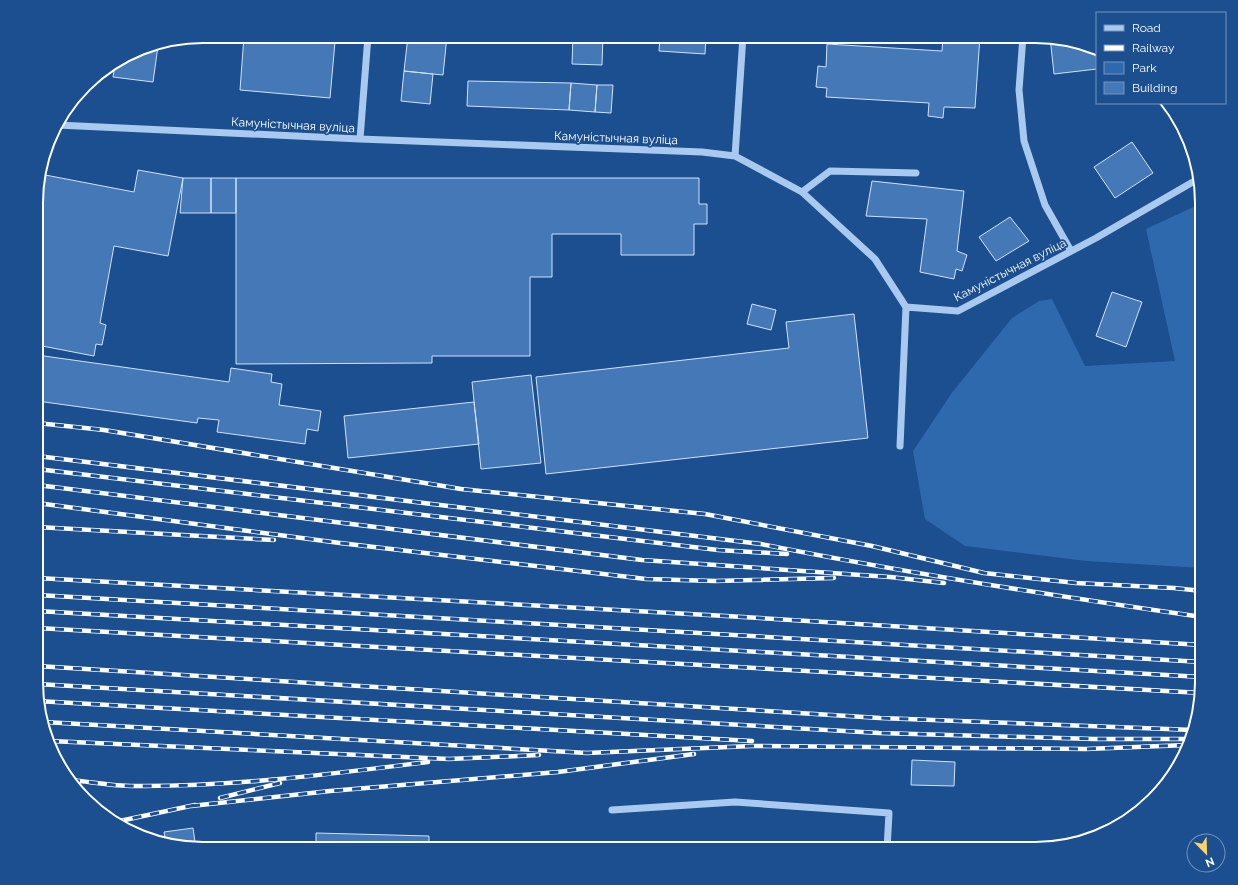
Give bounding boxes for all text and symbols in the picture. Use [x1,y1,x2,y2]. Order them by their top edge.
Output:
legend [1096,12,1226,104]
text: Road [1132,21,1161,35]
text: Railway [1132,41,1175,55]
text: Park [1132,61,1157,75]
text: Building [1132,81,1178,95]
street label: Камуністычная вуліца [231,115,355,135]
street label: Камуністычная вуліца [554,129,678,147]
street label: Камуністычная вуліца [952,236,1068,304]
north arrow [1186,833,1226,873]
text: N [1203,854,1216,869]

